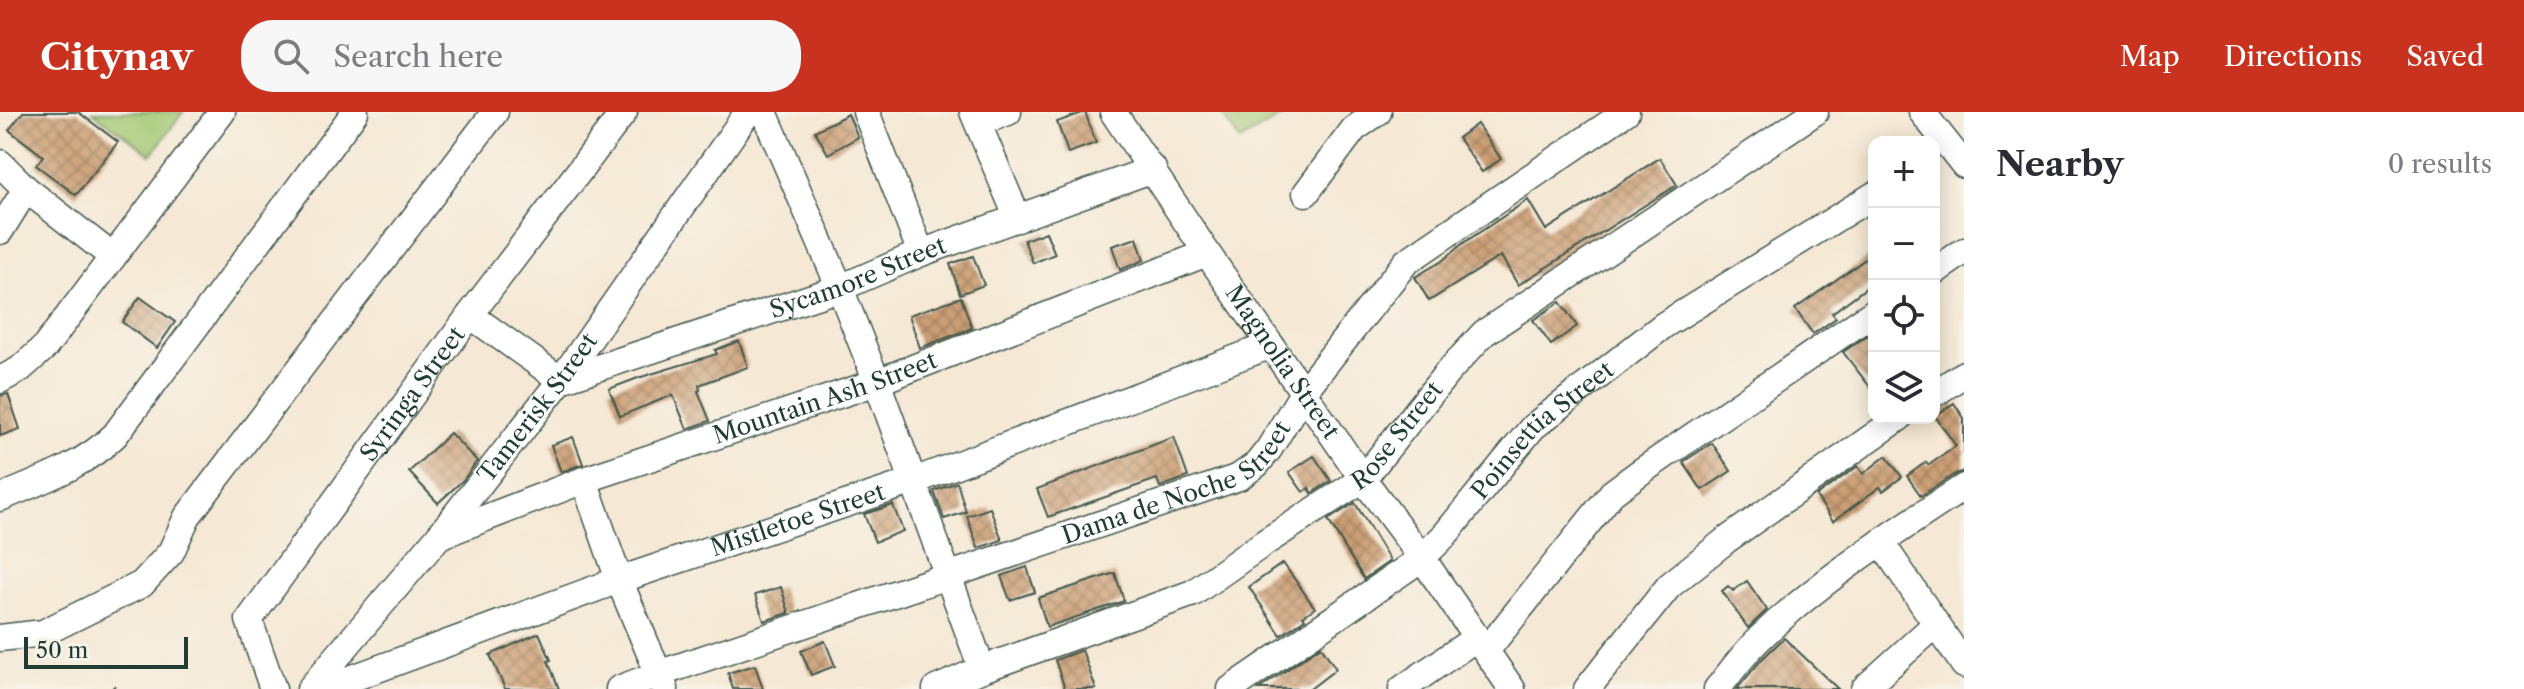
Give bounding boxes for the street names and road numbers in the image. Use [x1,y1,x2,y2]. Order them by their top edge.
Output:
street label: Sycamore Street [766,230,950,324]
street label: Magnolia Street [1220,279,1346,445]
street label: Syringa Street [354,320,471,467]
street label: Tamerisk Street [471,327,604,488]
street label: Mountain Ash Street [709,345,941,450]
street label: Poinsettia Street [1465,354,1620,505]
street label: Rose Street [1346,375,1449,496]
street label: Dama de Noche Street [1058,415,1297,550]
street label: Mistletoe Street [707,477,889,562]

